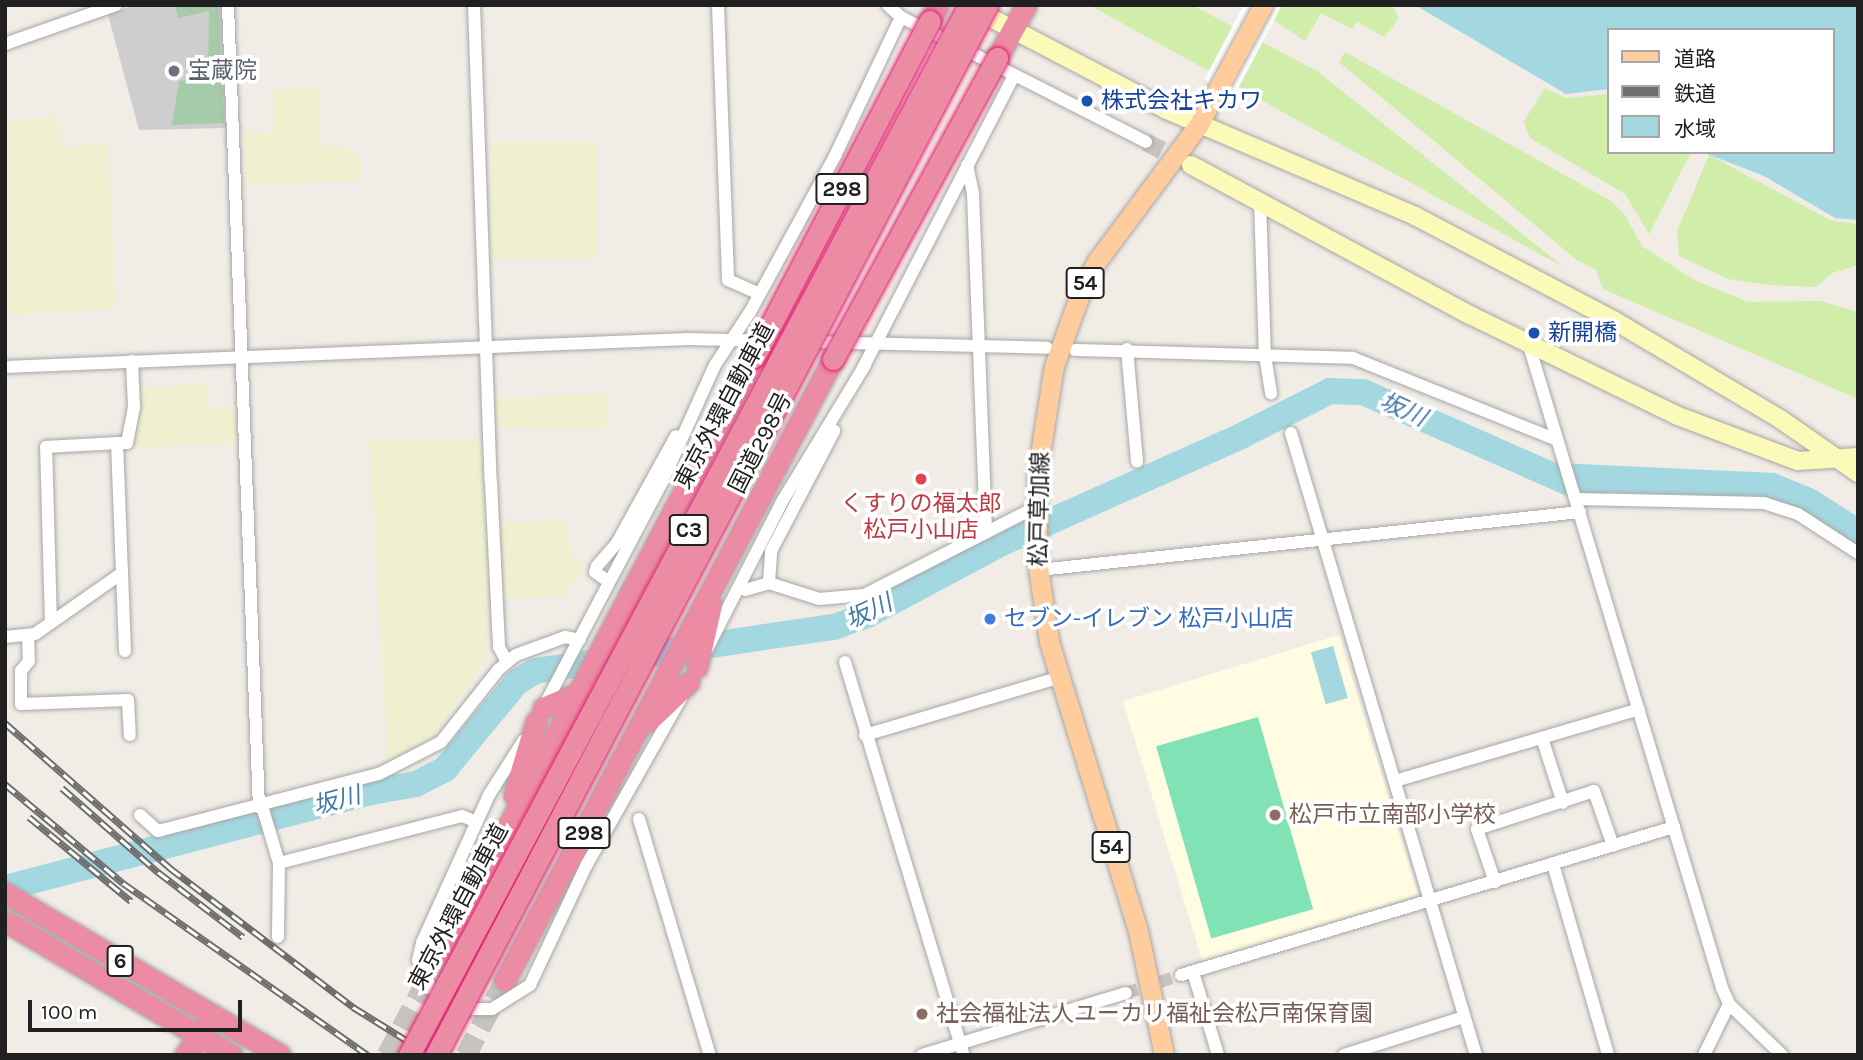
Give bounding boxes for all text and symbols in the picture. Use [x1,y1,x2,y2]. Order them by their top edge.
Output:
legend [1608,28,1835,154]
text: 道路 [1674,47,1716,71]
place label: 宝蔵院 [188,57,257,85]
marker: 宝蔵院 [166,63,182,79]
text: 鉄道 [1674,82,1716,106]
place label: 株式会社キカワ [1101,87,1262,115]
marker: 株式会社キカワ [1079,93,1095,109]
text: 水域 [1674,117,1716,141]
road number: 298 [814,172,870,206]
road number: 54 [1064,266,1106,300]
street label: 東京外環自動車道 [670,318,780,494]
place label: 新開橋 [1548,319,1617,347]
marker: 新開橋 [1526,325,1542,341]
water label: 坂川 [1375,387,1431,433]
street label: 国道298号 [724,388,798,498]
street label: 松戸草加線 [1025,451,1055,567]
marker: くすりの福太郎 松戸小山店 [913,471,929,487]
place label: くすりの福太郎 松戸小山店 [841,490,1001,544]
road number: C3 [668,512,710,548]
water label: 坂川 [841,589,897,635]
place label: セブン-イレブン 松戸小山店 [1004,605,1293,633]
marker: セブン-イレブン 松戸小山店 [982,611,998,627]
water label: 坂川 [310,781,364,821]
place label: 松戸市立南部小学校 [1289,801,1496,829]
marker: 松戸市立南部小学校 [1267,807,1283,823]
road number: 298 [556,816,612,850]
street label: 東京外環自動車道 [404,819,514,995]
road number: 54 [1090,830,1132,864]
road number: 6 [106,944,134,978]
scale bar [32,986,245,1030]
text: 100 m [41,1000,98,1024]
place label: 社会福祉法人ユーカリ福祉会松戸南保育園 [936,1000,1373,1028]
marker: 社会福祉法人ユーカリ福祉会松戸南保育園 [914,1006,930,1022]

